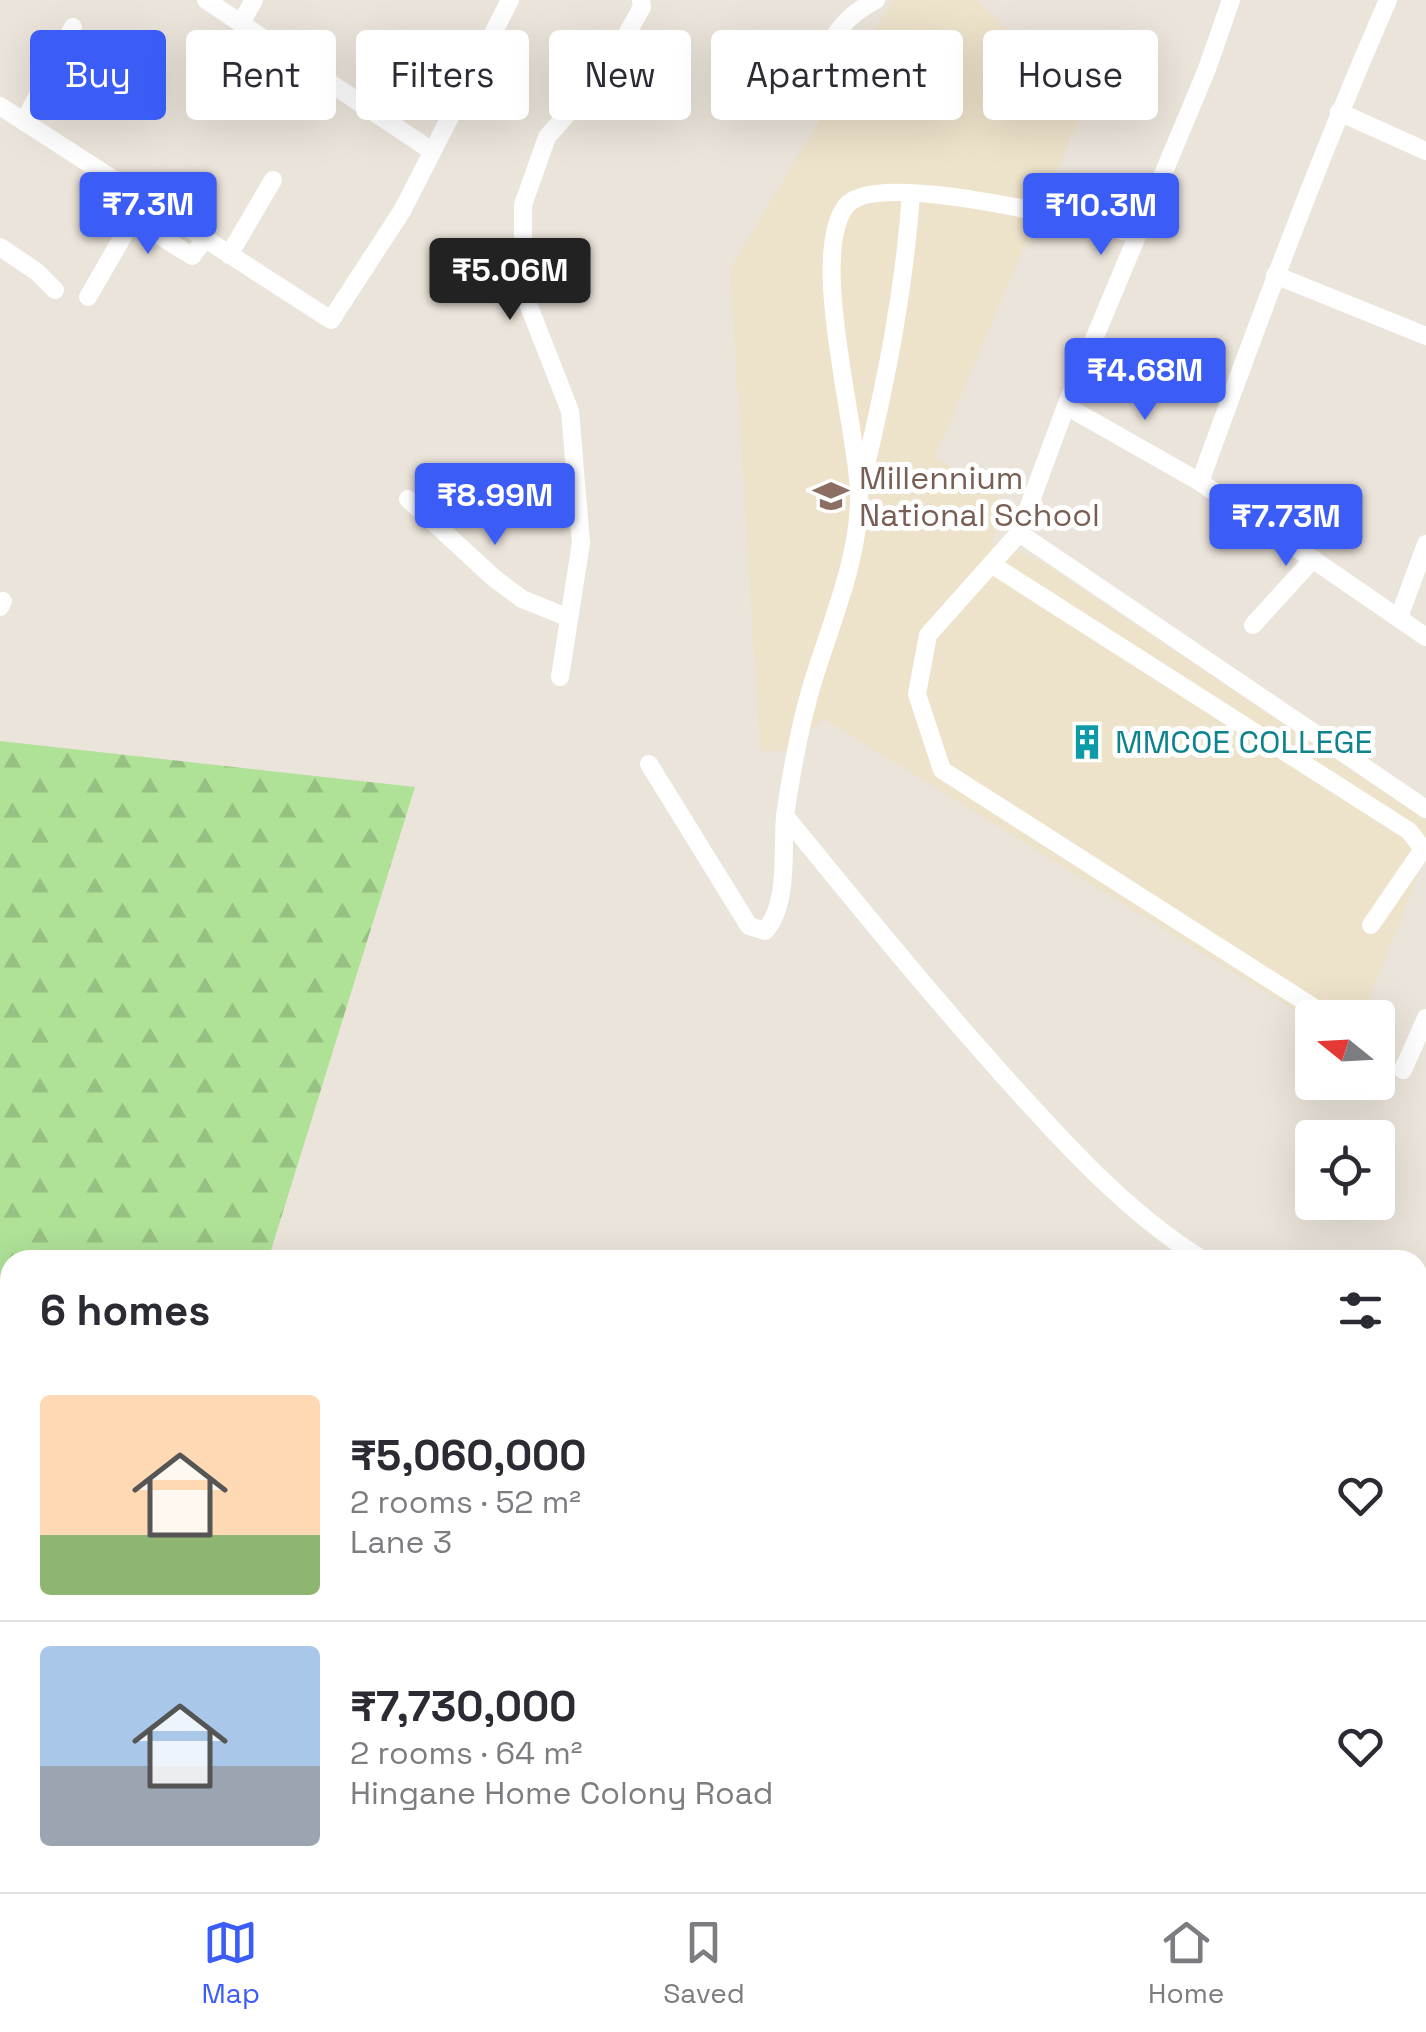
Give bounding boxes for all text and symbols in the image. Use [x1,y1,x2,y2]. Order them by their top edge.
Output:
chip: Buy [30,30,166,120]
chip: Rent [186,30,336,120]
chip: Filters [356,30,529,120]
chip: New [549,30,691,120]
chip: Apartment [711,30,963,120]
chip: House [983,30,1158,120]
pin: ₹7.3M [78,172,218,257]
pin: ₹10.3M [1020,173,1182,258]
text: ₹7.3M [102,184,194,224]
text: ₹10.3M [1045,185,1157,225]
pin: ₹5.06M [429,238,591,323]
text: ₹5.06M [452,250,569,290]
pin: ₹4.68M [1064,338,1226,423]
text: ₹4.68M [1087,350,1203,390]
place label: Millennium National School [859,458,1100,535]
pin: ₹8.99M [414,463,576,548]
text: ₹8.99M [437,475,553,515]
school or university icon: Millennium National School [812,477,850,515]
pin: ₹7.73M [1205,484,1367,569]
text: ₹7.73M [1231,496,1341,536]
place label: MMCOE COLLEGE [1115,722,1373,762]
building icon: MMCOE COLLEGE [1068,723,1106,761]
north arrow [1295,1000,1395,1100]
map controls [1295,1000,1395,1220]
button: locate [1295,1120,1395,1220]
icon: filters [1333,1283,1388,1338]
text: 6 homes [40,1284,210,1337]
text: ₹5,060,000 [350,1429,587,1482]
icon: home [120,1435,240,1555]
icon: heart [1333,1468,1388,1523]
text: 2 rooms · 52 m² [350,1482,581,1522]
text: Lane 3 [350,1522,452,1562]
text: ₹7,730,000 [350,1680,576,1733]
icon: home [120,1686,240,1806]
icon: heart [1333,1719,1388,1774]
text: 2 rooms · 64 m² [350,1733,582,1773]
text: Hingane Home Colony Road [350,1773,773,1813]
tab: Map [202,1915,260,2011]
tab: Saved [663,1915,745,2011]
tab: Home [1148,1915,1224,2011]

